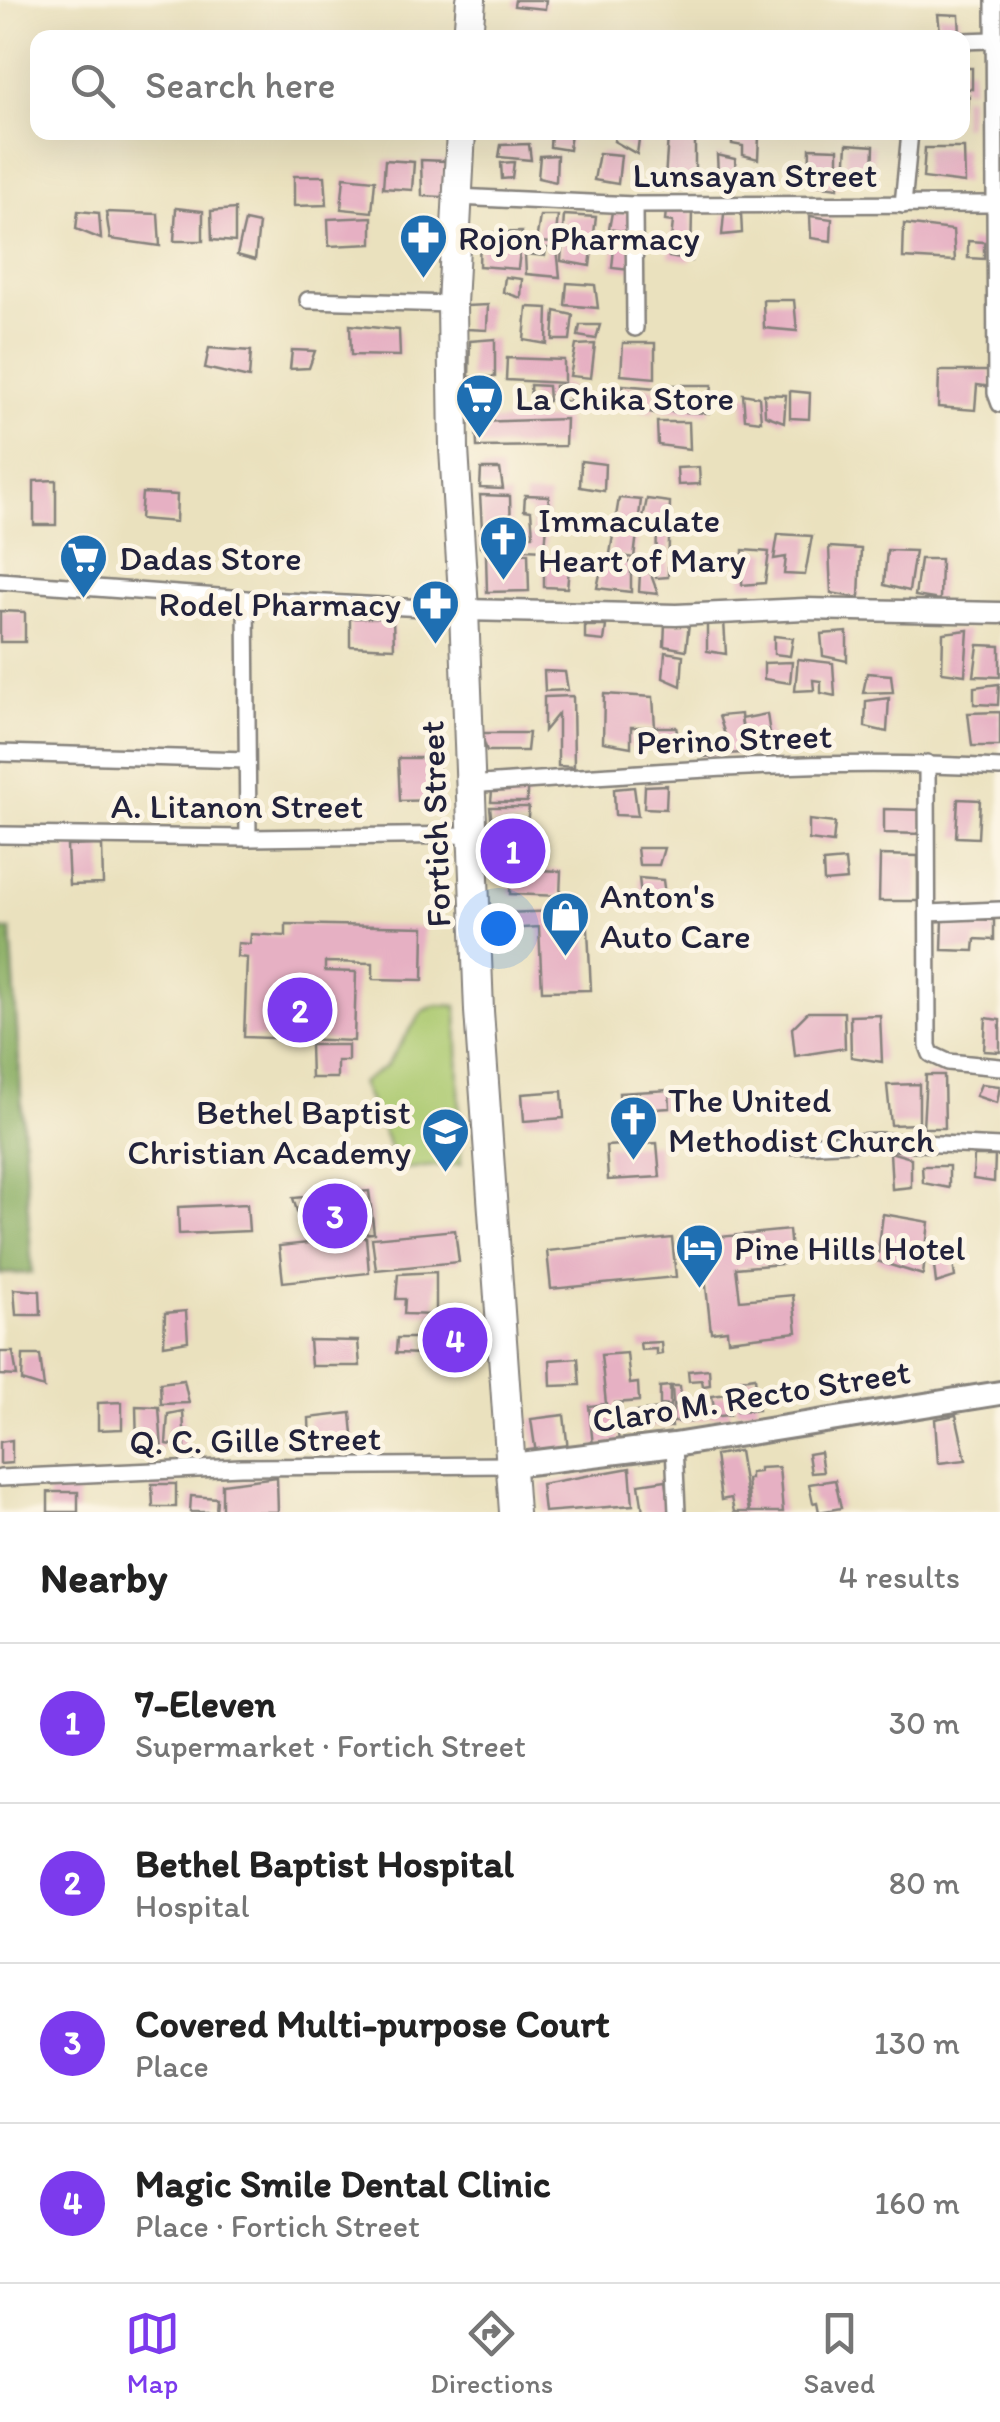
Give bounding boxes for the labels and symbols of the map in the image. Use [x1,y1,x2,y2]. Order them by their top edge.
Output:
street label: Lunsayan Street [633,154,877,196]
pharmacy icon: Rojon Pharmacy [397,212,449,280]
place label: Rojon Pharmacy [458,217,700,259]
supermarket icon: La Chika Store [454,372,506,440]
place label: La Chika Store [515,377,734,419]
place label: Immaculate Heart of Mary [538,499,746,581]
church icon: Immaculate Heart of Mary [477,514,529,582]
supermarket icon: Dadas Store [58,532,110,600]
place label: Dadas Store [119,537,302,579]
pharmacy icon: Rodel Pharmacy [410,578,462,646]
place label: Rodel Pharmacy [159,583,401,625]
street label: Perino Street [635,715,833,763]
street label: Fortich Street [410,720,460,928]
street label: A. Litanon Street [111,785,363,827]
pin: 1 [480,814,546,888]
place label: Anton's Auto Care [600,875,751,957]
shop icon: Anton's Auto Care [539,890,591,958]
your location [473,903,524,954]
pin: 2 [268,972,332,1048]
place label: The United Methodist Church [668,1079,935,1161]
place label: Bethel Baptist Christian Academy [127,1091,411,1173]
church icon: The United Methodist Church [607,1094,659,1162]
school or university icon: Bethel Baptist Christian Academy [420,1106,472,1174]
pin: 3 [302,1178,368,1254]
hotel icon: Pine Hills Hotel [673,1222,725,1290]
place label: Pine Hills Hotel [734,1227,965,1269]
pin: 4 [422,1302,488,1378]
street label: Claro M. Recto Street [589,1350,913,1442]
street label: Q. C. Gille Street [129,1417,381,1463]

